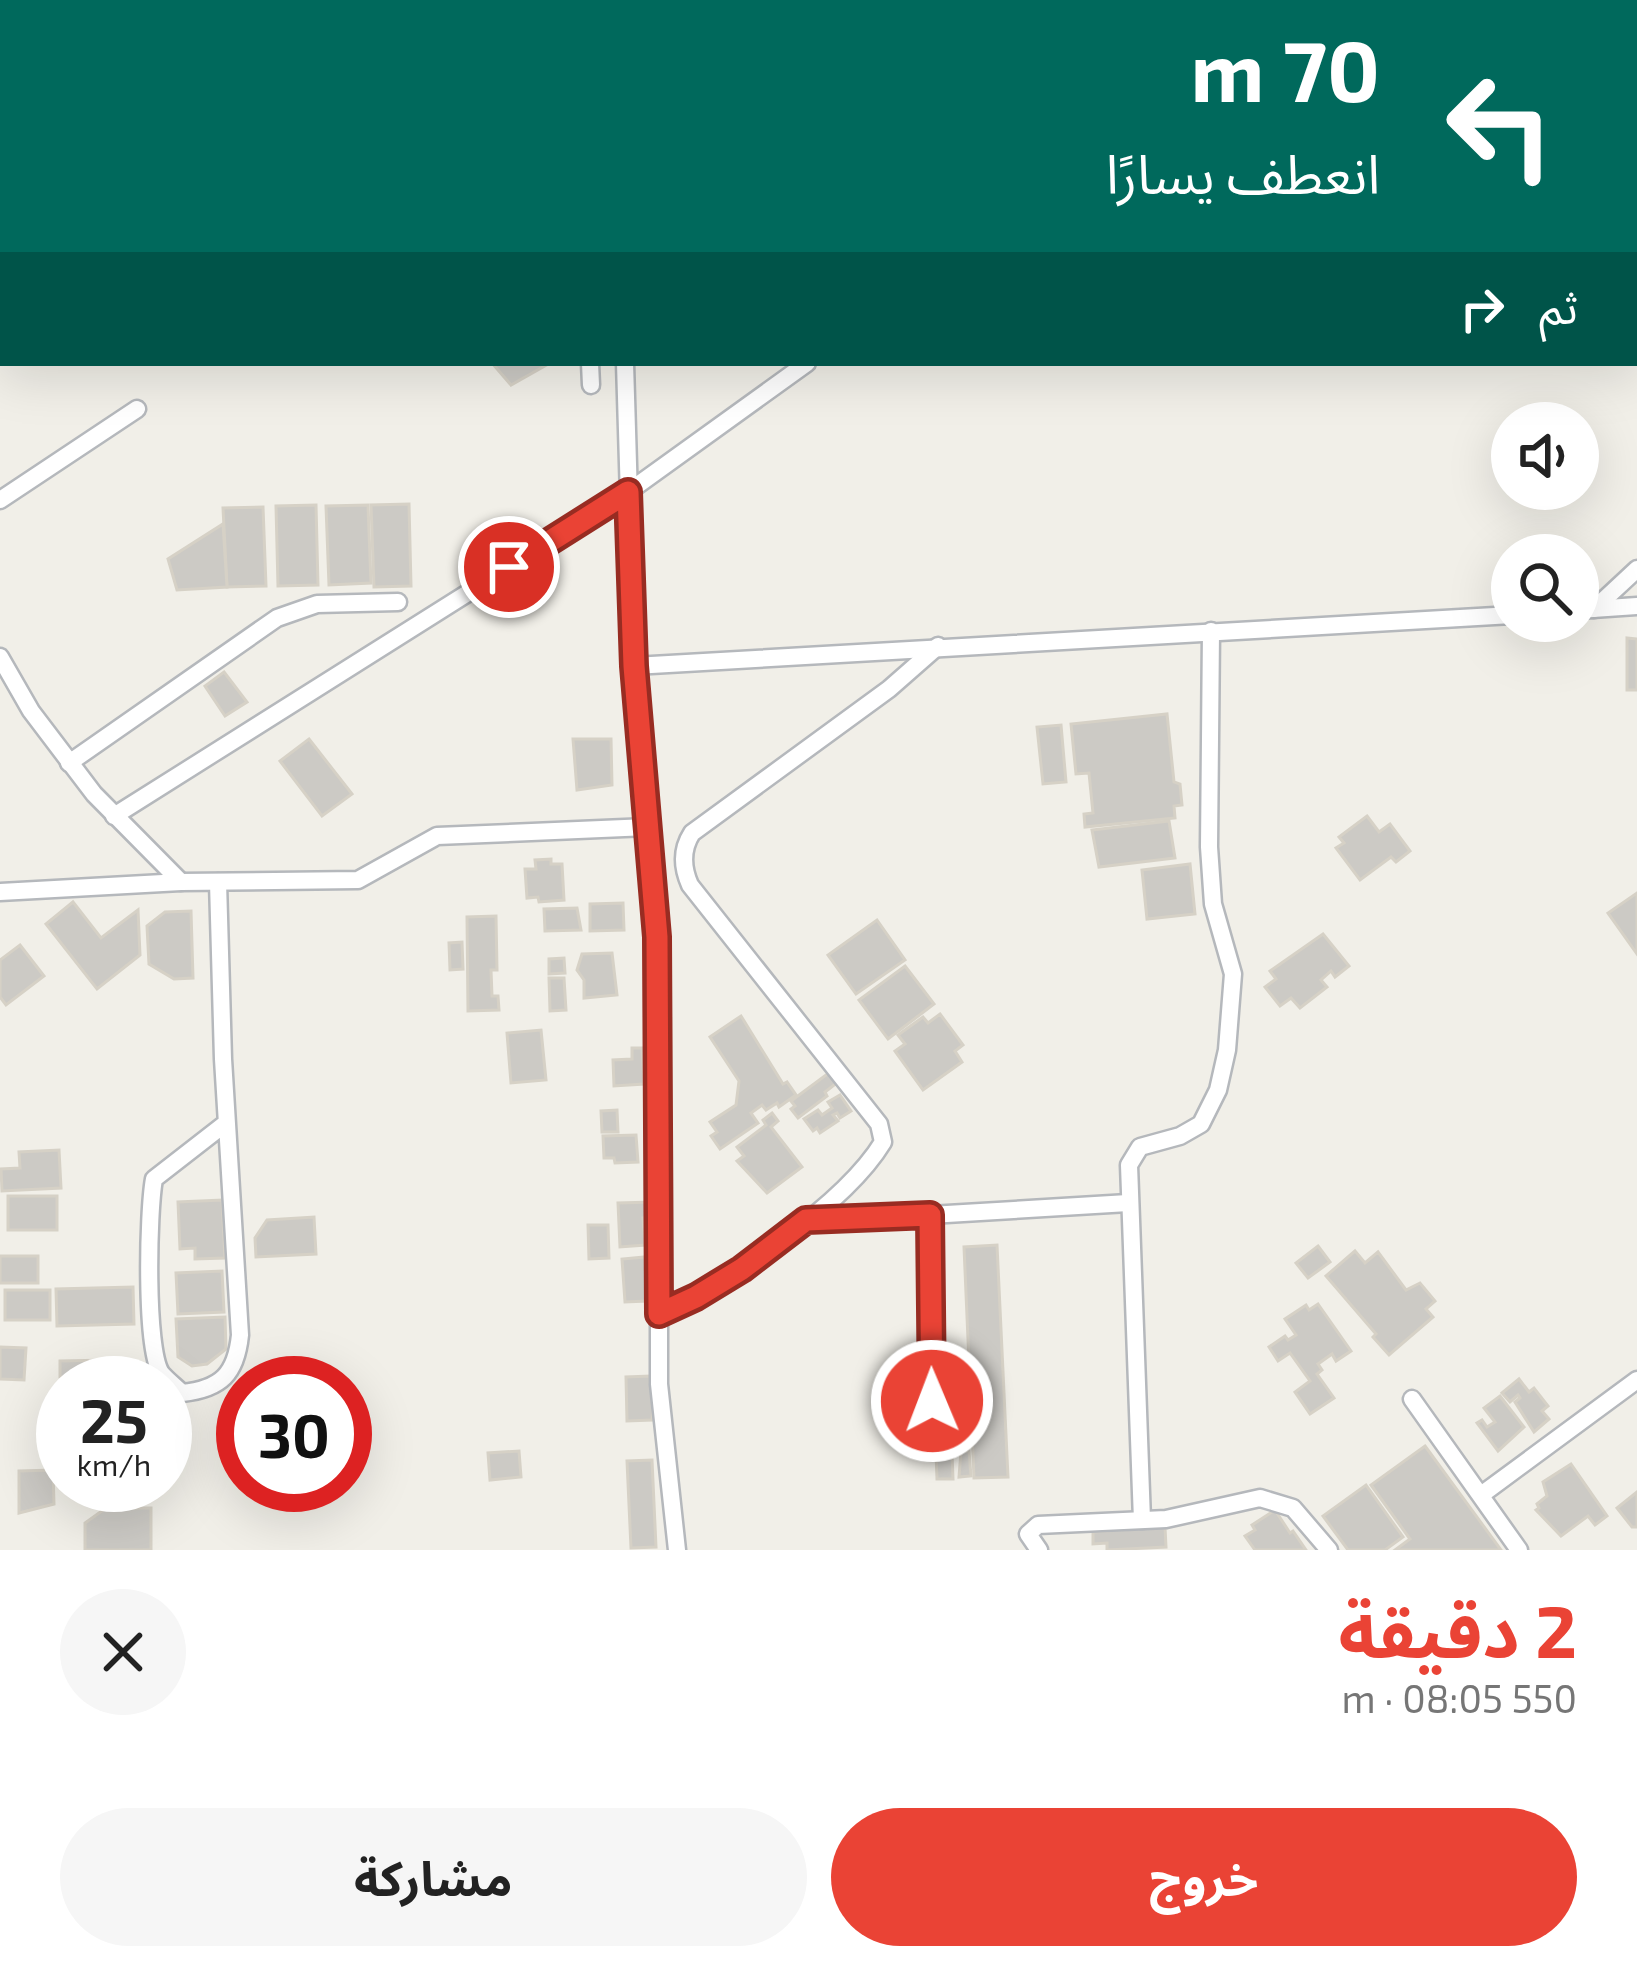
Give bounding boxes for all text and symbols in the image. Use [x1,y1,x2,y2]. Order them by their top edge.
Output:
text: 70 m [1190,18,1380,119]
icon: left [1422,48,1578,204]
text: انعطف يسارًا [1106,140,1380,205]
icon: right [1449,276,1515,342]
text: ثم [1539,279,1578,333]
map controls [1491,402,1599,642]
button: sound [1491,402,1599,510]
pin [458,516,560,618]
icon: arrive [476,534,542,600]
button: search [1491,534,1599,642]
position arrow [869,1338,995,1464]
speed limit sign: 30 [216,1356,372,1512]
text: 25 [80,1383,148,1455]
text: km/h [77,1446,151,1482]
text: 2 دقيقة [1338,1586,1577,1672]
button: close [60,1589,186,1715]
text: 550 m · 08:05 [1341,1674,1577,1721]
button: مشاركة [60,1808,807,1946]
button: خروج [831,1808,1577,1946]

